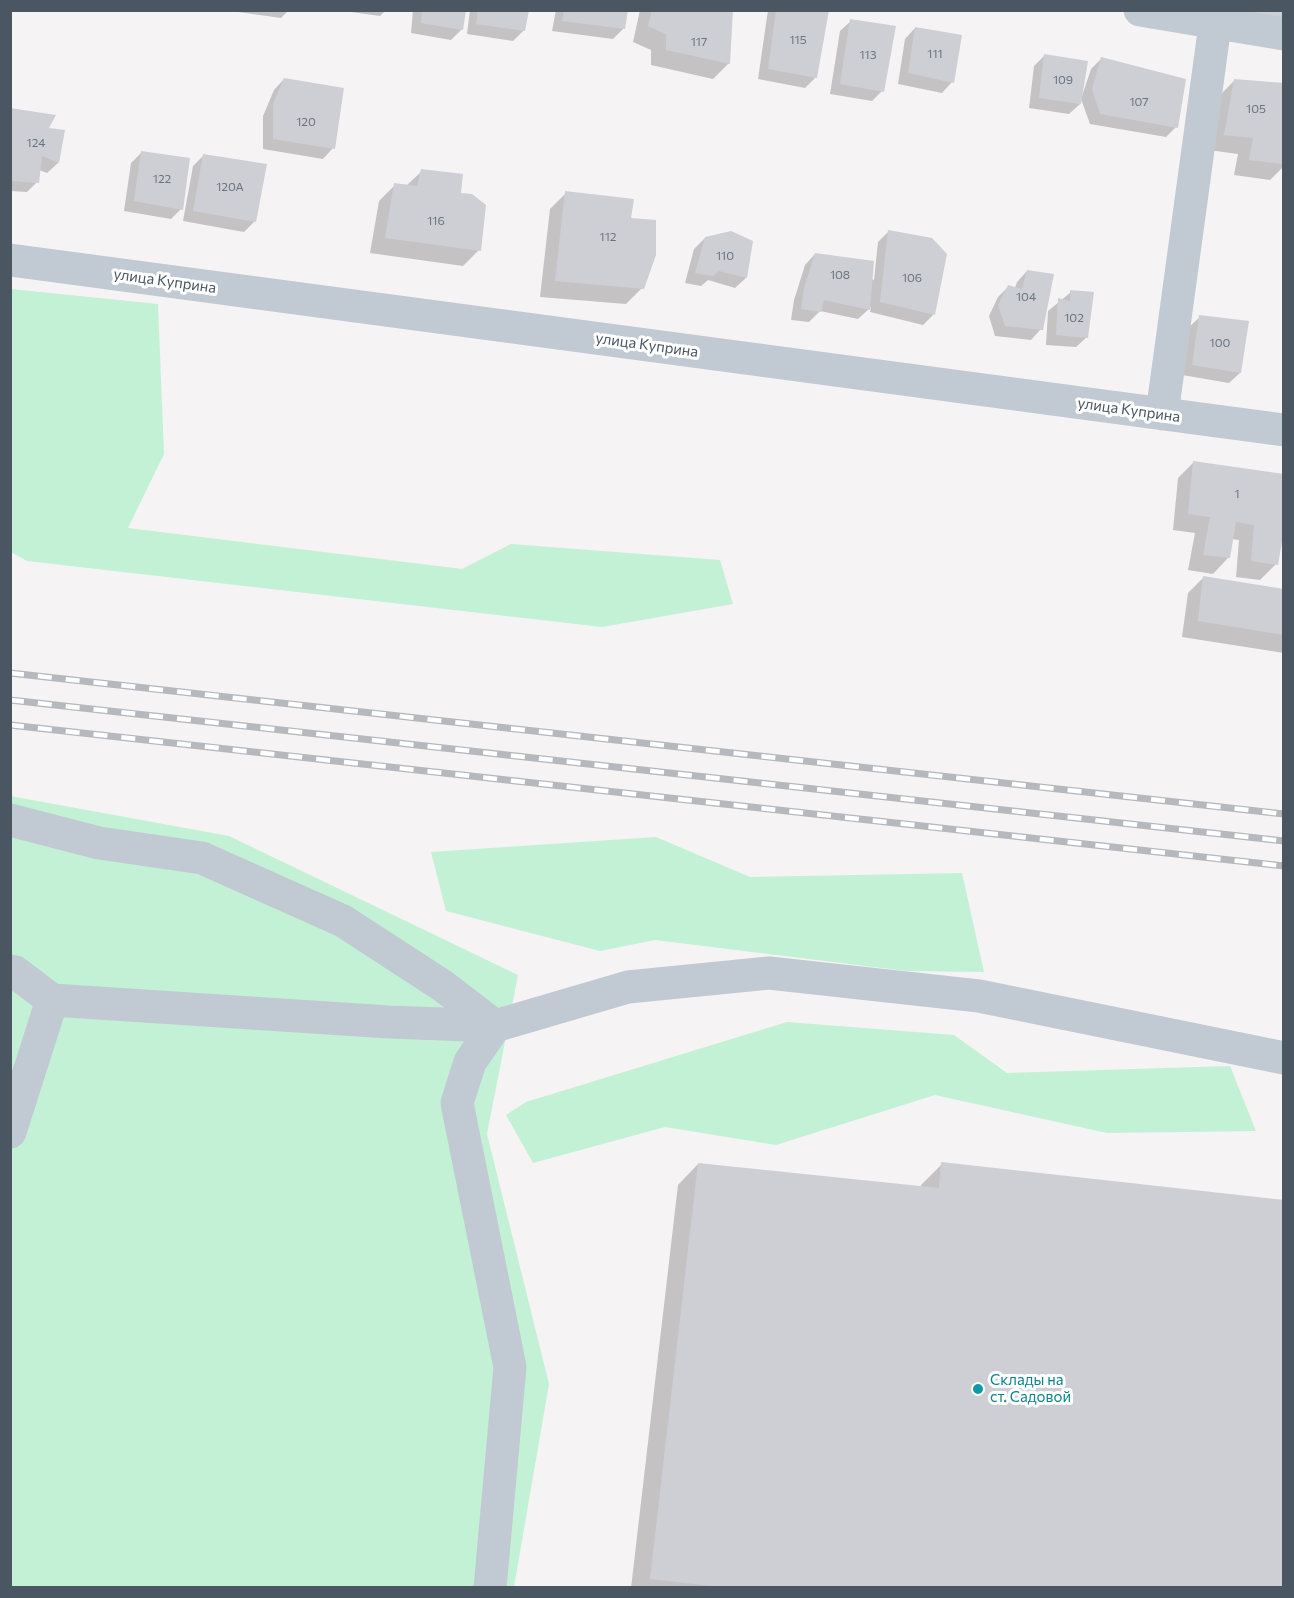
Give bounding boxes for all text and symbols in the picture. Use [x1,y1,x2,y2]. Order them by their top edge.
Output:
house number: 115 [789,33,807,47]
house number: 117 [691,35,707,49]
house number: 111 [927,47,943,61]
house number: 113 [859,48,877,62]
house number: 109 [1053,73,1073,87]
house number: 107 [1129,95,1149,109]
house number: 105 [1246,102,1266,116]
house number: 120 [296,115,316,129]
house number: 124 [27,136,45,150]
house number: 122 [153,172,171,186]
house number: 120А [216,180,244,194]
house number: 116 [427,214,445,228]
house number: 112 [600,230,616,244]
house number: 110 [716,249,734,263]
street label: улица Куприна [113,265,217,297]
house number: 108 [830,268,850,282]
house number: 106 [902,271,922,285]
house number: 104 [1016,290,1036,304]
house number: 102 [1064,311,1084,325]
street label: улица Куприна [595,329,699,361]
house number: 100 [1210,336,1230,350]
street label: улица Куприна [1077,394,1181,426]
house number: 1 [1234,487,1240,501]
place label: Склады на ст. Садовой [990,1371,1071,1406]
marker: Склады на ст. Садовой [971,1382,985,1396]

